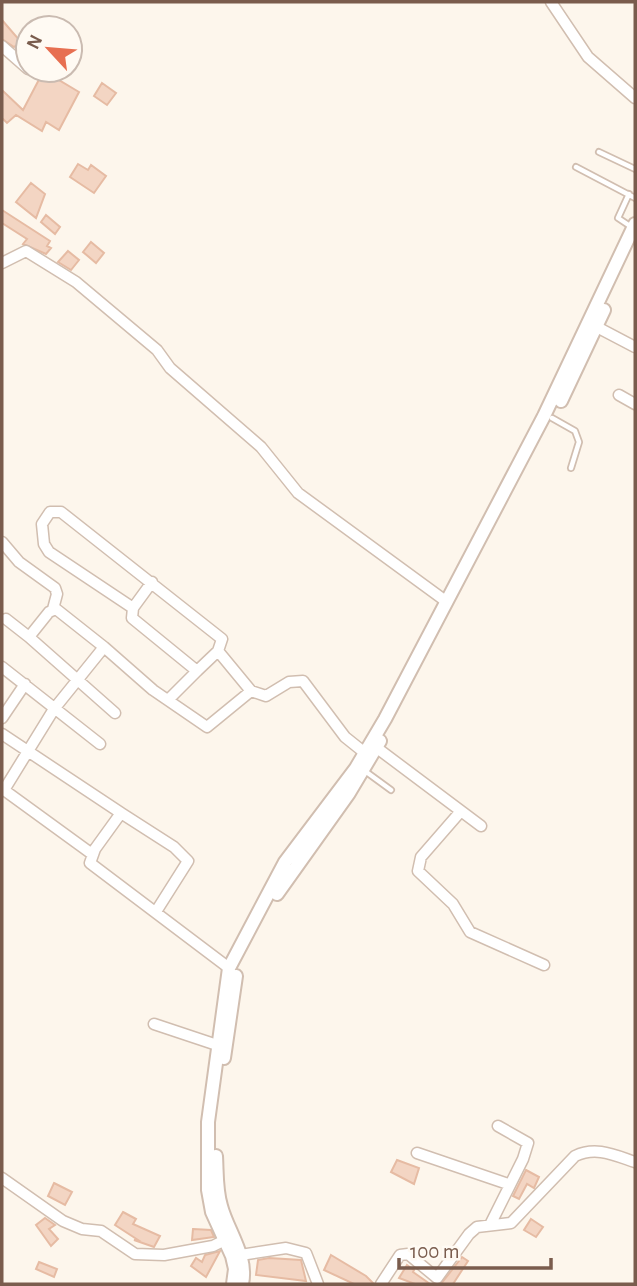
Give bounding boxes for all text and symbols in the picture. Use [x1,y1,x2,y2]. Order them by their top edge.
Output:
north arrow [14,14,84,84]
text: N [24,32,47,52]
scale bar [399,1226,551,1270]
text: 100 m [410,1241,460,1262]

